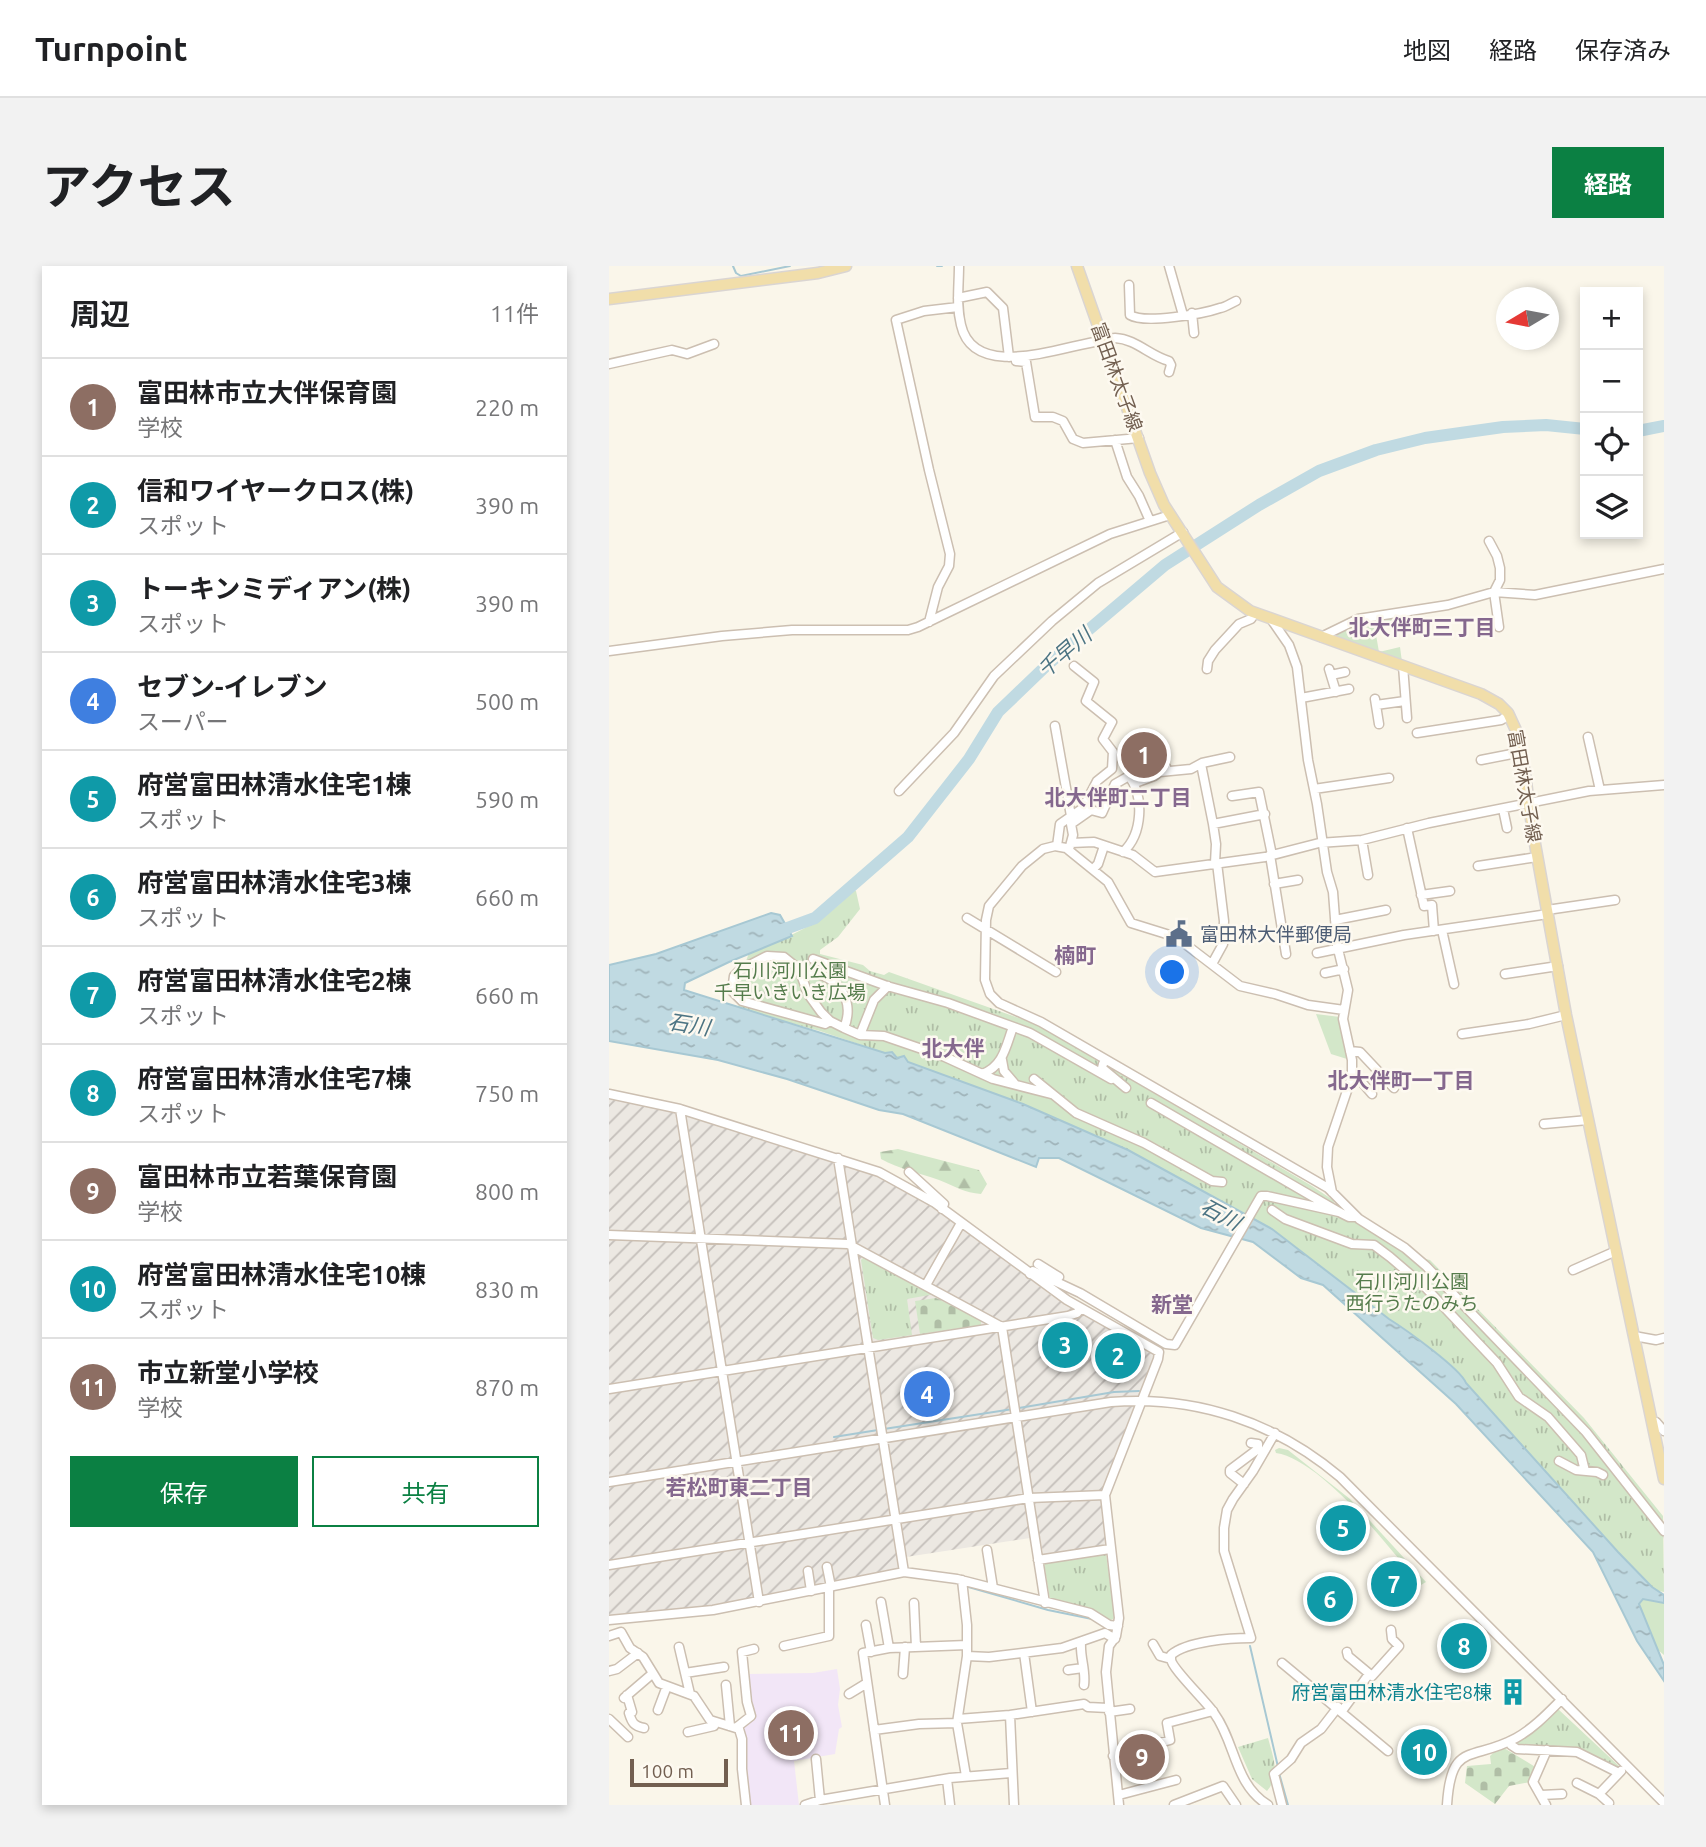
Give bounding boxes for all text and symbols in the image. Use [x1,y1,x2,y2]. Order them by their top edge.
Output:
text: Turnpoint [35,30,187,67]
text: 地図 [1403,37,1451,64]
text: 経路 [1489,37,1537,64]
text: 保存済み [1575,37,1671,64]
button: 経路 [1552,147,1664,218]
text: アクセス [42,158,236,213]
north arrow [1496,287,1559,350]
map controls [1580,287,1643,539]
button: + [1580,287,1643,350]
text: 周辺 [70,297,130,331]
text: 11件 [490,301,539,326]
street label: 富田林太子線 [1087,320,1147,434]
button: − [1580,350,1643,413]
text: 富田林市立大伴保育園 [137,378,397,407]
text: 1 [87,395,99,420]
text: 220 m [475,395,539,420]
button: locate [1580,413,1643,476]
text: 学校 [137,415,183,440]
text: 信和ワイヤークロス(株) [137,476,414,505]
button: layers [1580,476,1643,539]
text: 2 [87,493,99,518]
text: 390 m [475,493,539,518]
text: スポット [137,513,229,538]
text: トーキンミディアン(株) [137,574,411,603]
text: 3 [87,591,99,616]
text: 390 m [475,591,539,616]
text: スポット [137,611,229,636]
district label: 北大伴町三丁目 [1349,615,1496,639]
water label: 千早川 [1032,621,1097,682]
text: セブン-イレブン [137,672,328,701]
text: 4 [87,689,99,714]
text: 500 m [475,689,539,714]
text: スーパー [137,709,229,734]
street label: 富田林太子線 [1504,728,1546,844]
pin: 1 [1121,729,1167,781]
text: 府営富田林清水住宅1棟 [137,770,412,799]
district label: 北大伴町二丁目 [1045,785,1192,809]
text: 5 [87,787,99,812]
text: 590 m [475,787,539,812]
text: スポット [137,807,229,832]
text: 府営富田林清水住宅3棟 [137,868,412,897]
text: 6 [87,885,99,910]
text: 660 m [475,885,539,910]
text: スポット [137,905,229,930]
public building icon: 富田林大伴郵便局 [1164,919,1194,949]
place label: 富田林大伴郵便局 [1200,923,1352,945]
district label: 楠町 [1054,943,1096,967]
your location [1155,955,1189,989]
park label: 石川河川公園 千早いきいき広場 [714,959,866,1003]
text: 府営富田林清水住宅2棟 [137,966,412,995]
text: 7 [87,983,99,1008]
text: 660 m [475,983,539,1008]
text: スポット [137,1003,229,1028]
water label: 石川 [666,1009,714,1039]
district label: 北大伴 [922,1036,985,1060]
text: 府営富田林清水住宅7棟 [137,1064,412,1093]
district label: 北大伴町一丁目 [1328,1068,1475,1092]
text: 8 [87,1081,99,1106]
text: 750 m [475,1081,539,1106]
text: スポット [137,1101,229,1126]
text: 富田林市立若葉保育園 [137,1162,397,1191]
text: 9 [87,1179,99,1204]
text: 800 m [475,1179,539,1204]
water label: 石川 [1197,1194,1247,1235]
text: 学校 [137,1199,183,1224]
text: 府営富田林清水住宅10棟 [137,1260,426,1289]
park label: 石川河川公園 西行うたのみち [1345,1270,1479,1314]
text: 10 [80,1277,106,1302]
text: 830 m [475,1277,539,1302]
district label: 新堂 [1151,1292,1193,1316]
text: スポット [137,1297,229,1322]
pin: 3 [1042,1319,1088,1371]
pin: 2 [1095,1330,1141,1382]
text: 市立新堂小学校 [137,1358,319,1387]
pin: 4 [904,1368,950,1420]
text: 11 [80,1375,106,1400]
text: 870 m [475,1375,539,1400]
text: 学校 [137,1395,183,1420]
button: 保存 [70,1456,298,1527]
button: 共有 [312,1456,539,1527]
district label: 若松町東二丁目 [666,1475,813,1499]
pin: 5 [1320,1502,1366,1554]
pin: 7 [1371,1558,1417,1610]
pin: 6 [1307,1573,1353,1625]
pin: 8 [1441,1620,1487,1672]
building icon: 府営富田林清水住宅8棟 [1498,1677,1528,1707]
place label: 府営富田林清水住宅8棟 [1291,1681,1492,1703]
pin: 11 [768,1707,814,1759]
pin: 10 [1401,1726,1447,1778]
pin: 9 [1119,1731,1165,1783]
scale bar [630,1756,728,1788]
text: 100 m [641,1760,694,1782]

